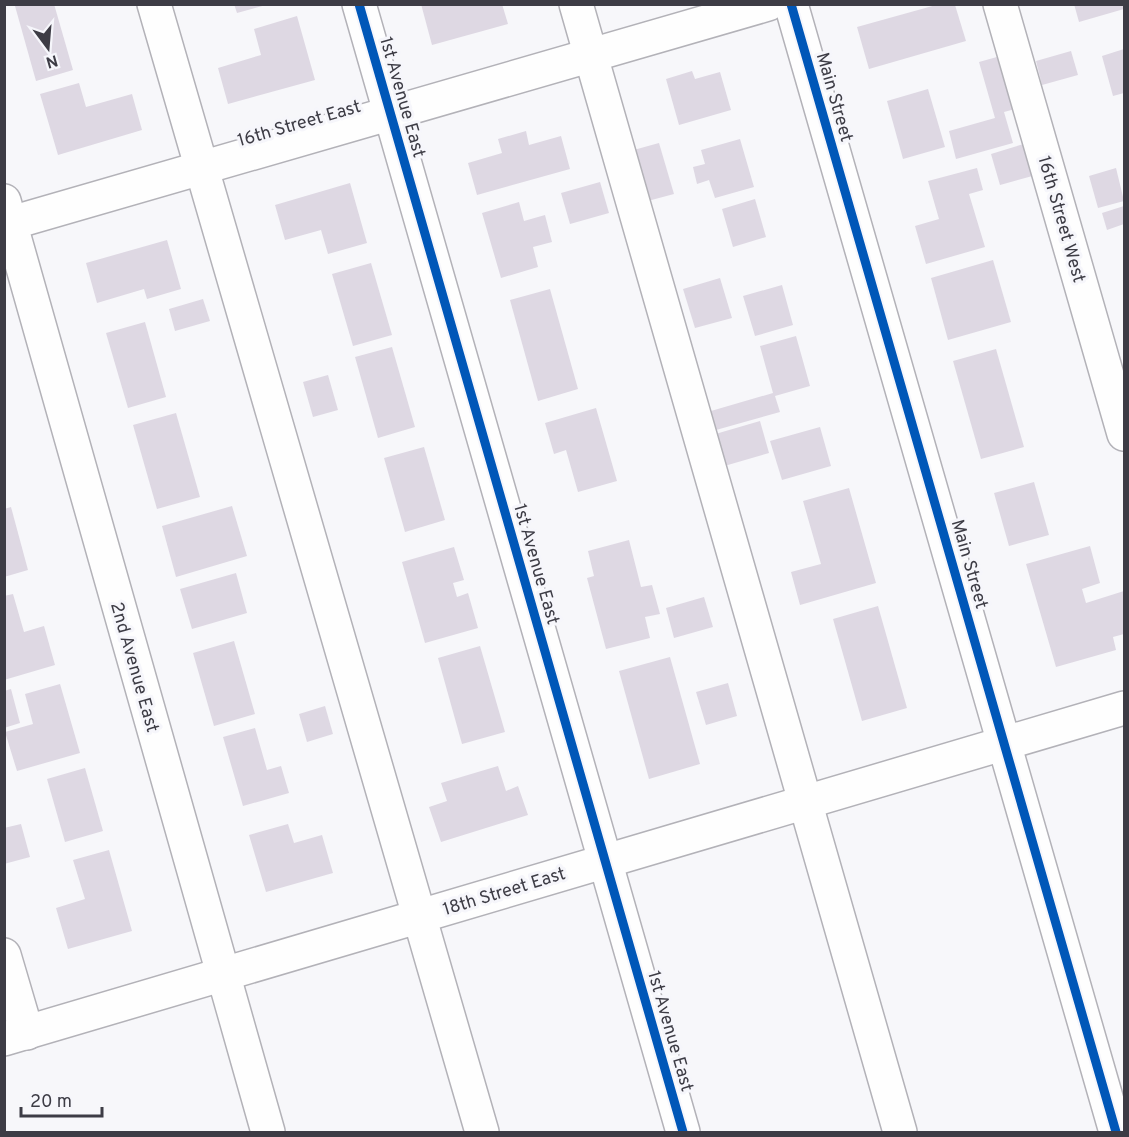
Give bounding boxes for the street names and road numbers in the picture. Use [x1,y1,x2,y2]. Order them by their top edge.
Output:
street label: 1st Avenue East [373,34,430,160]
street label: Main Street [810,50,857,145]
street label: 16th Street East [235,96,364,153]
street label: 16th Street West [1031,153,1090,286]
street label: 1st Avenue East [507,501,564,627]
street label: Main Street [945,517,992,612]
street label: 2nd Avenue East [104,600,163,735]
street label: 18th Street East [440,863,569,922]
street label: 1st Avenue East [641,968,698,1094]

